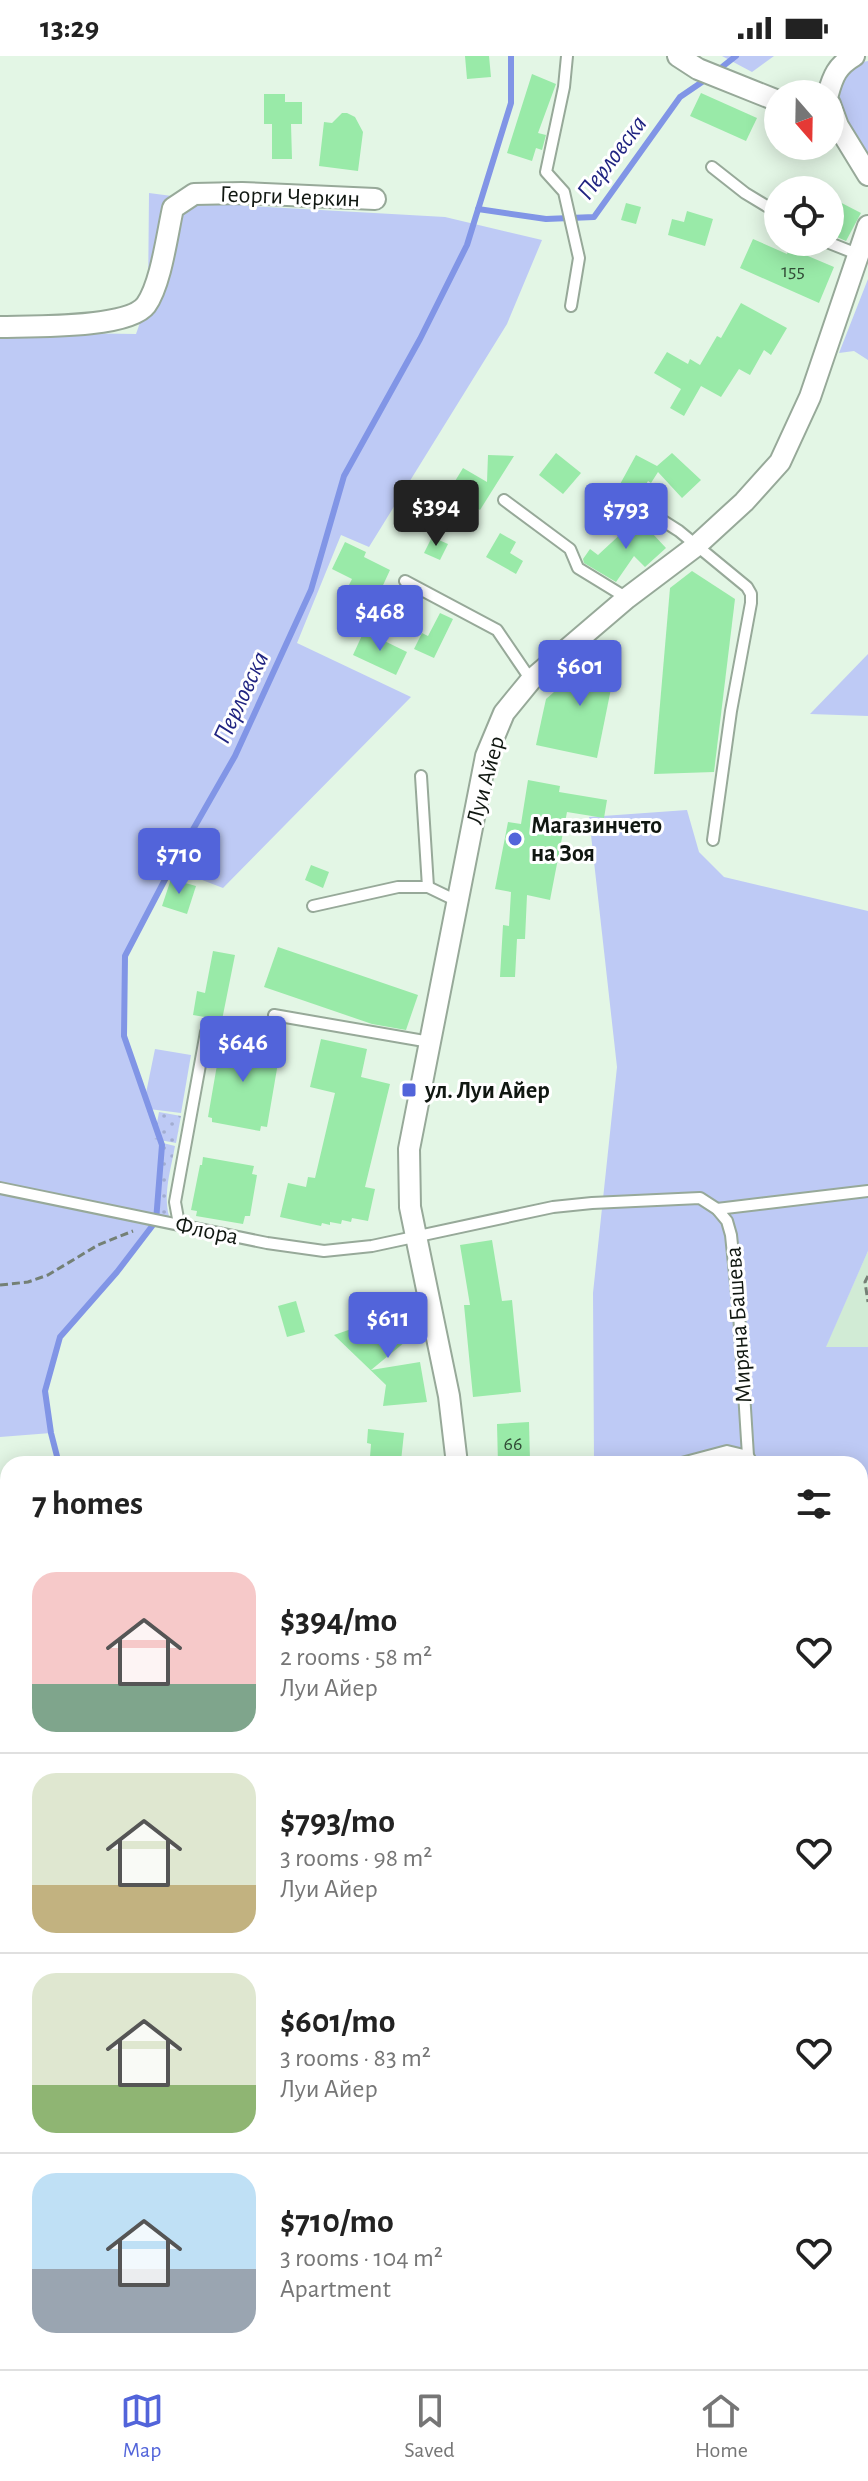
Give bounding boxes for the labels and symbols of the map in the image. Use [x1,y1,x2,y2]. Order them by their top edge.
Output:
north arrow [764,80,844,160]
water label: Перловска [572,111,652,205]
street label: Георги Черкин [219,183,361,211]
house number: 155 [781,261,805,281]
pin: $394 [389,480,483,548]
pin: $793 [579,483,673,551]
pin: $468 [333,585,427,653]
pin: $601 [533,640,627,708]
water label: Перловска [208,647,273,747]
street label: Луи Айер [463,734,509,827]
place label: Магазинчето на Зоя [531,814,662,866]
pin: $710 [132,828,226,896]
marker: Магазинчето на Зоя [506,830,524,848]
pin: $646 [196,1016,290,1084]
place label: ул. Луи Айер [424,1079,550,1103]
marker: ул. Луи Айер [400,1081,418,1099]
street label: Флора [173,1213,241,1249]
street label: Миряна Башева [722,1246,756,1404]
pin: $611 [341,1292,435,1360]
house number: 66 [504,1434,522,1454]

